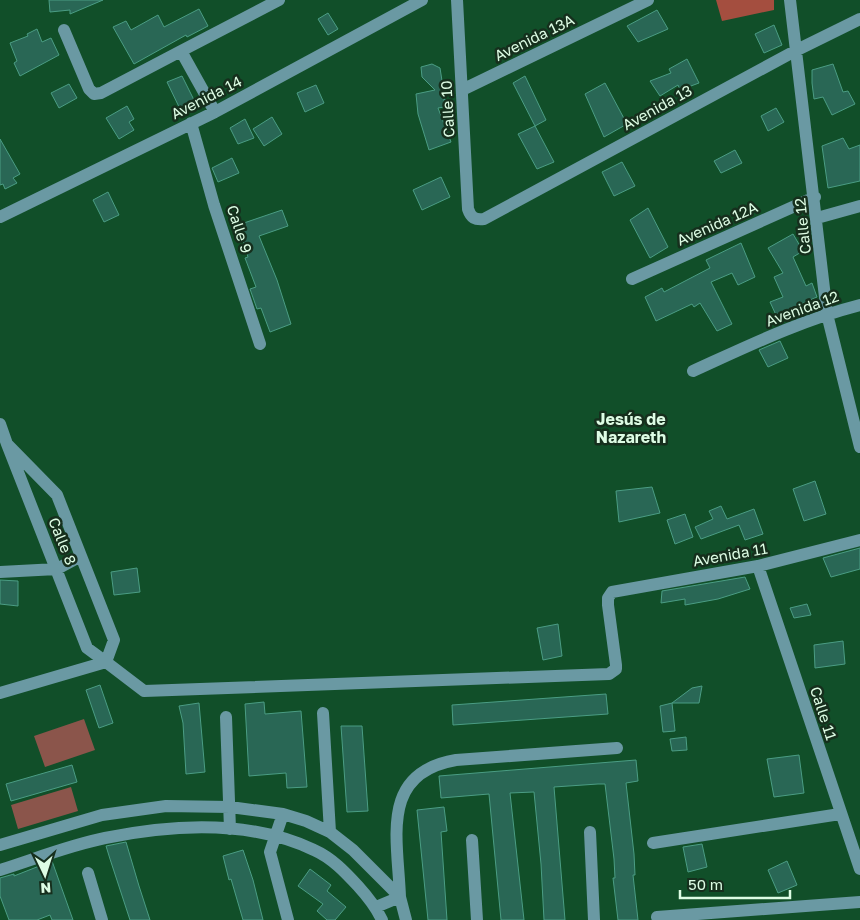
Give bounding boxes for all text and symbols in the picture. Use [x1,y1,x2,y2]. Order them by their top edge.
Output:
street label: Avenida 13A [491,10,577,64]
street label: Avenida 14 [168,71,244,123]
street label: Calle 10 [437,80,457,138]
street label: Avenida 13 [619,81,695,133]
street label: Avenida 12A [674,197,760,249]
street label: Calle 12 [790,197,814,255]
street label: Calle 9 [224,203,256,255]
street label: Avenida 12 [763,286,841,330]
district label: Jesús de Nazareth [596,409,666,447]
street label: Calle 8 [45,515,81,567]
street label: Avenida 11 [691,539,769,569]
street label: Calle 11 [807,684,841,742]
north arrow [20,850,70,900]
scale bar [680,868,790,900]
text: 50 m [688,875,723,893]
text: N [40,880,52,897]

